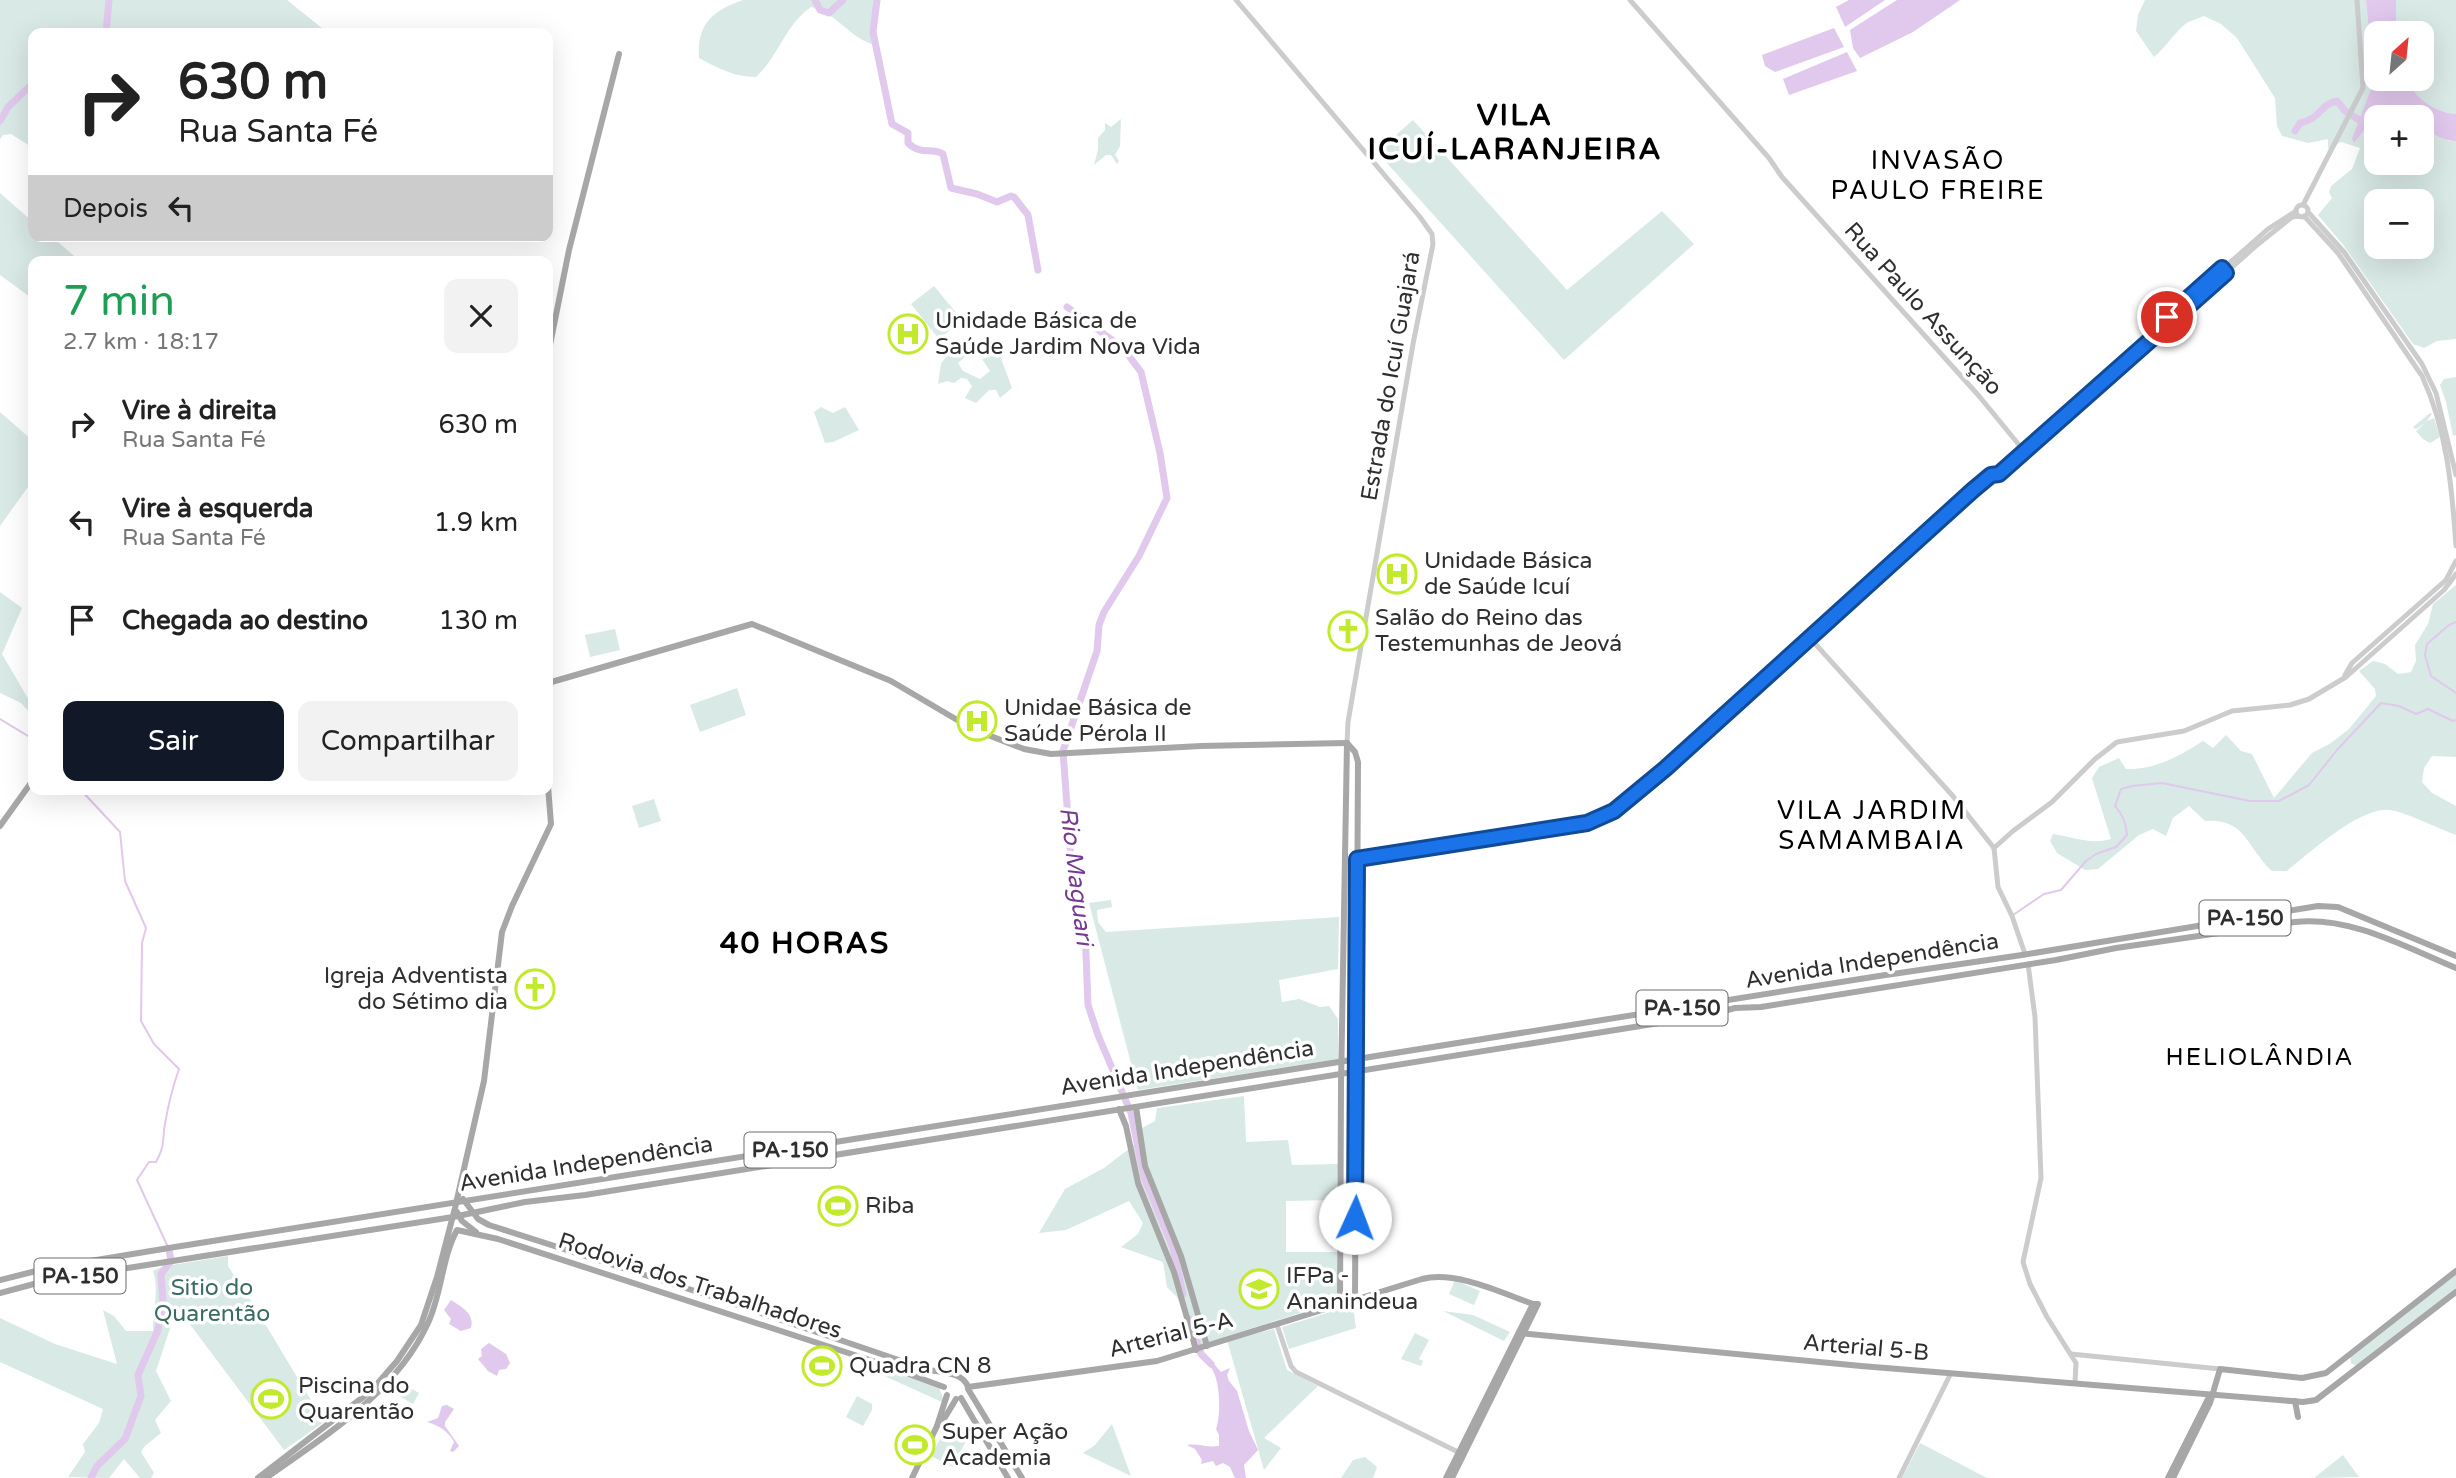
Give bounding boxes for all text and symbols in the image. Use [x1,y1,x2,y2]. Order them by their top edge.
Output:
north arrow [2364,21,2434,91]
map controls [2364,21,2434,259]
text: 630 m [178,53,328,112]
icon: right [63,56,154,147]
district label: VILA ICUÍ-LARANJEIRA [1367,97,1663,168]
button: + [2364,105,2434,175]
text: Rua Santa Fé [178,113,378,151]
district label: INVASÃO PAULO FREIRE [1830,145,2046,206]
icon: left [162,189,200,227]
button: − [2364,189,2434,259]
text: Depois [63,193,148,224]
street label: Rua Paulo Assunção [1838,217,2008,401]
street label: Estrada do Icuí Guajará [1355,249,1427,503]
text: 7 min [63,276,175,327]
button: close [444,279,518,353]
pin [2137,287,2197,347]
icon: arrive [2148,298,2186,336]
place label: Unidade Básica de Saúde Jardim Nova Vida [935,307,1201,361]
hospital icon: Unidade Básica de Saúde Jardim Nova Vida [887,313,929,355]
text: 2.7 km · 18:17 [63,328,219,356]
text: Vire à direita [122,395,277,426]
icon: right [63,405,101,443]
text: 630 m [438,409,518,440]
text: Rua Santa Fé [122,426,266,454]
text: Vire à esquerda [122,493,313,524]
icon: left [63,503,101,541]
text: 1.9 km [434,507,518,538]
text: Rua Santa Fé [122,524,266,552]
place label: Unidade Básica de Saúde Icuí [1424,547,1593,601]
hospital icon: Unidade Básica de Saúde Icuí [1376,553,1418,595]
icon: arrive [63,601,101,639]
place label: Salão do Reino das Testemunhas de Jeová [1375,604,1622,658]
text: Chegada ao destino [122,605,368,636]
text: 130 m [438,605,518,636]
church icon: Salão do Reino das Testemunhas de Jeová [1327,610,1369,652]
place label: Unidae Básica de Saúde Pérola II [1004,694,1192,748]
hospital icon: Unidae Básica de Saúde Pérola II [956,700,998,742]
button: Sair [63,701,284,781]
button: Compartilhar [298,701,518,781]
district label: VILA JARDIM SAMAMBAIA [1777,795,1967,856]
water label: Rio Maguari [1053,805,1099,950]
road number: PA-150 [2200,900,2290,936]
district label: 40 HORAS [720,925,890,962]
street label: Avenida Independência [1743,927,2001,995]
place label: Igreja Adventista do Sétimo dia [324,962,508,1016]
church icon: Igreja Adventista do Sétimo dia [514,968,556,1010]
road number: PA-150 [1636,990,1728,1026]
street label: Avenida Independência [1058,1034,1316,1102]
district label: HELIOLÂNDIA [2166,1043,2354,1072]
street label: Avenida Independência [457,1130,715,1198]
road number: PA-150 [744,1132,836,1168]
position arrow [1318,1181,1392,1255]
sports icon: Riba [817,1185,859,1227]
place label: Riba [865,1192,915,1220]
street label: Rodovia dos Trabalhadores [555,1227,845,1345]
road number: PA-150 [34,1258,126,1294]
place label: IFPa - Ananindeua [1286,1262,1418,1316]
school or university icon: IFPa - Ananindeua [1238,1268,1280,1310]
park label: Sitio do Quarentão [154,1274,270,1328]
street label: Arterial 5-A [1106,1306,1236,1364]
street label: Arterial 5-B [1802,1329,1930,1367]
sports icon: Quadra CN 8 [801,1345,843,1387]
place label: Quadra CN 8 [849,1352,992,1380]
place label: Piscina do Quarentão [298,1372,414,1426]
sports icon: Piscina do Quarentão [250,1378,292,1420]
place label: Super Ação Academia [942,1418,1068,1472]
sports icon: Super Ação Academia [894,1424,936,1466]

